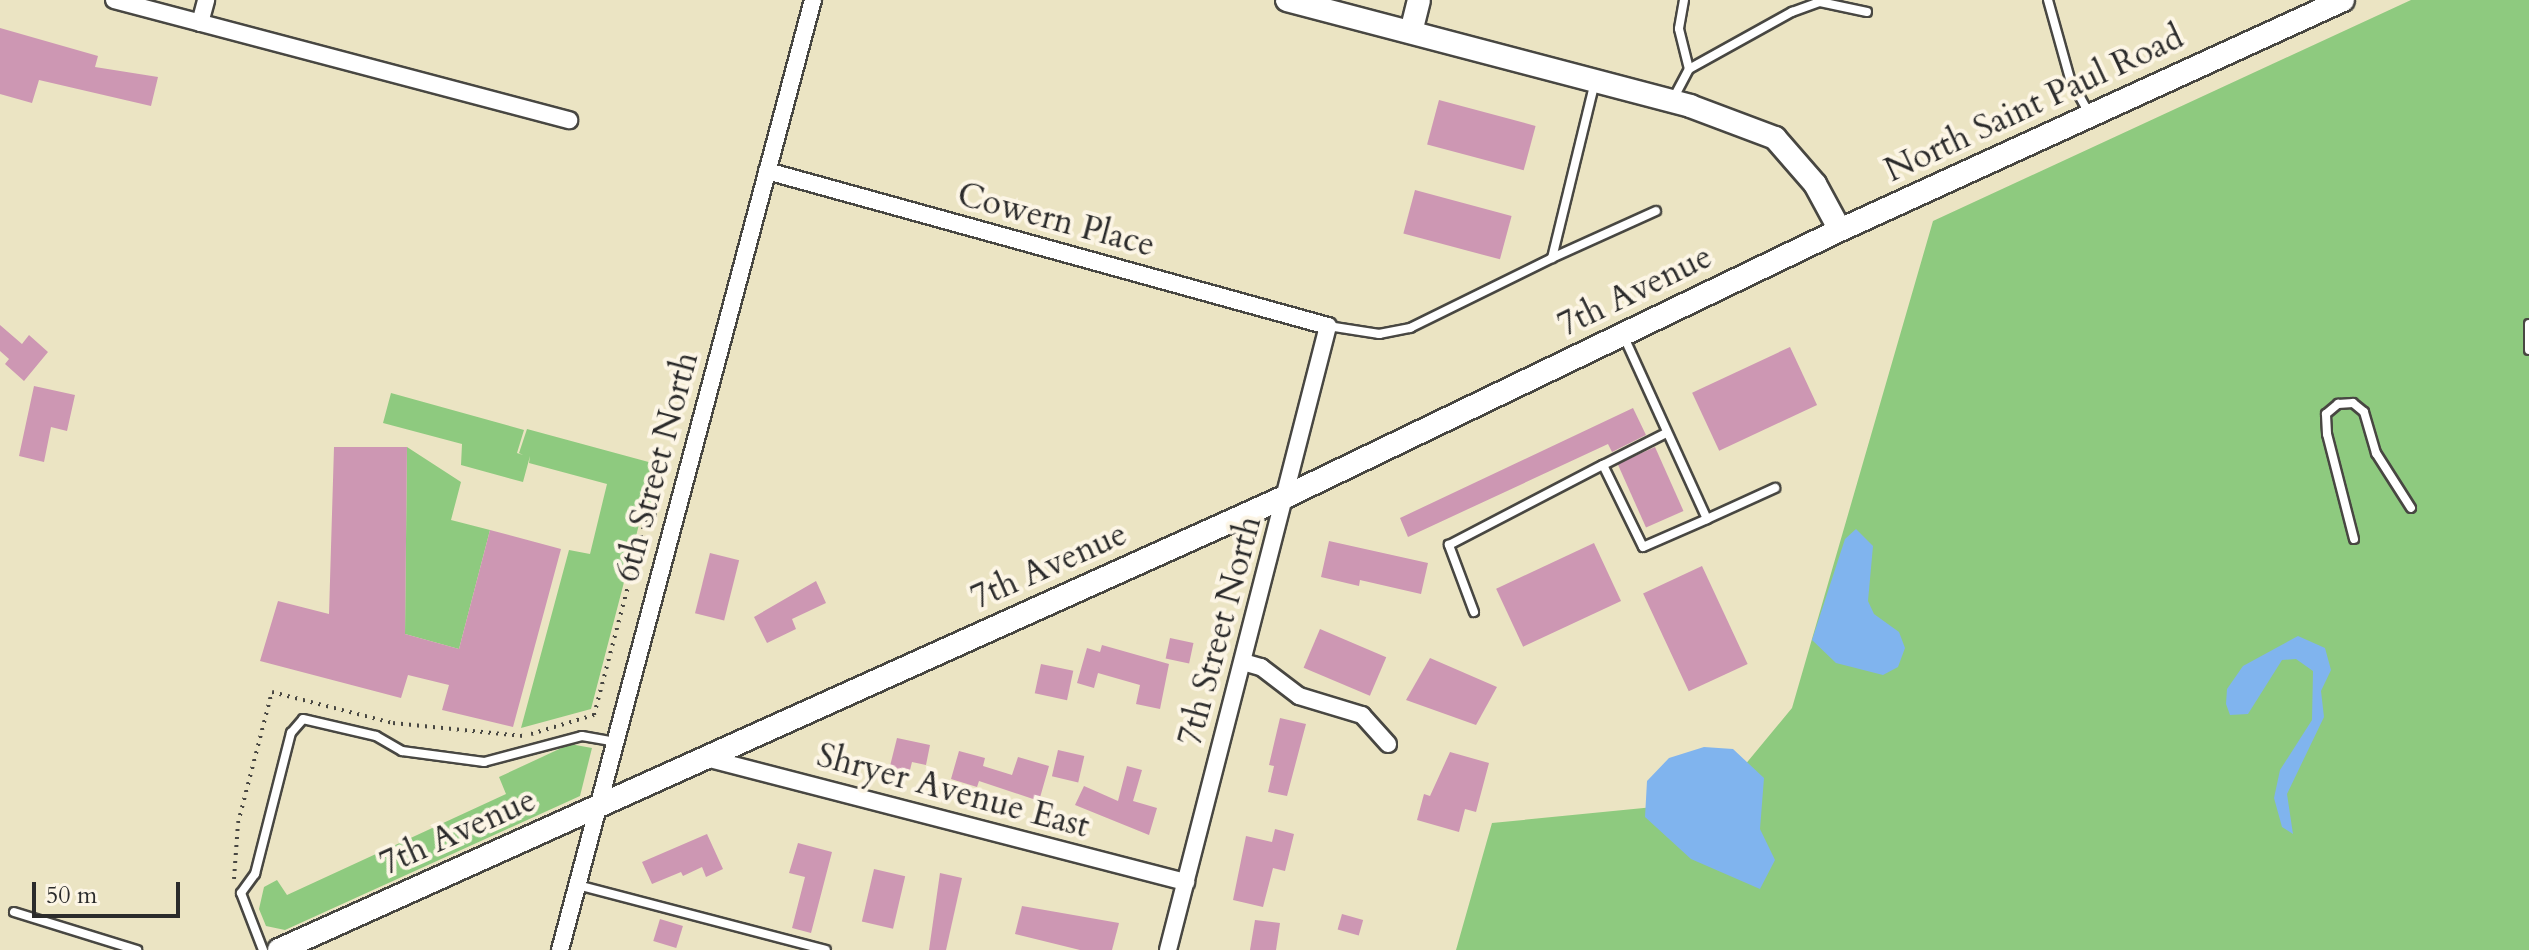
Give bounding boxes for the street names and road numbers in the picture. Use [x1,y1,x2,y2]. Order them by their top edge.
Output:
street label: North Saint Paul Road [1878,17,2190,191]
street label: Cowern Place [953,174,1159,266]
street label: 7th Avenue [1551,236,1719,346]
street label: 6th Street North [607,348,707,586]
street label: 7th Street North [1170,512,1270,750]
street label: 7th Avenue [965,514,1133,618]
street label: Shryer Avenue East [812,735,1094,847]
street label: 7th Avenue [374,780,542,884]

